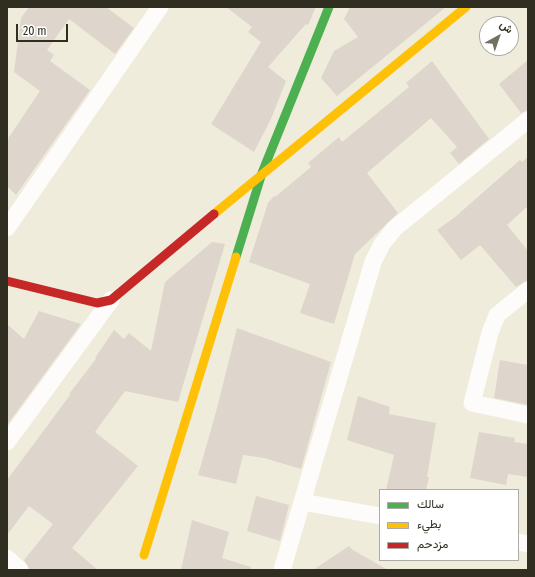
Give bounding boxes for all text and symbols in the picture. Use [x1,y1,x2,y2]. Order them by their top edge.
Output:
scale bar [18,16,70,42]
north arrow [479,16,519,56]
text: ش [497,18,516,36]
text: 20 m [23,24,47,38]
legend [379,489,519,561]
text: سالك [417,497,444,511]
text: بطيء [417,517,441,531]
text: مزدحم [417,537,448,551]

